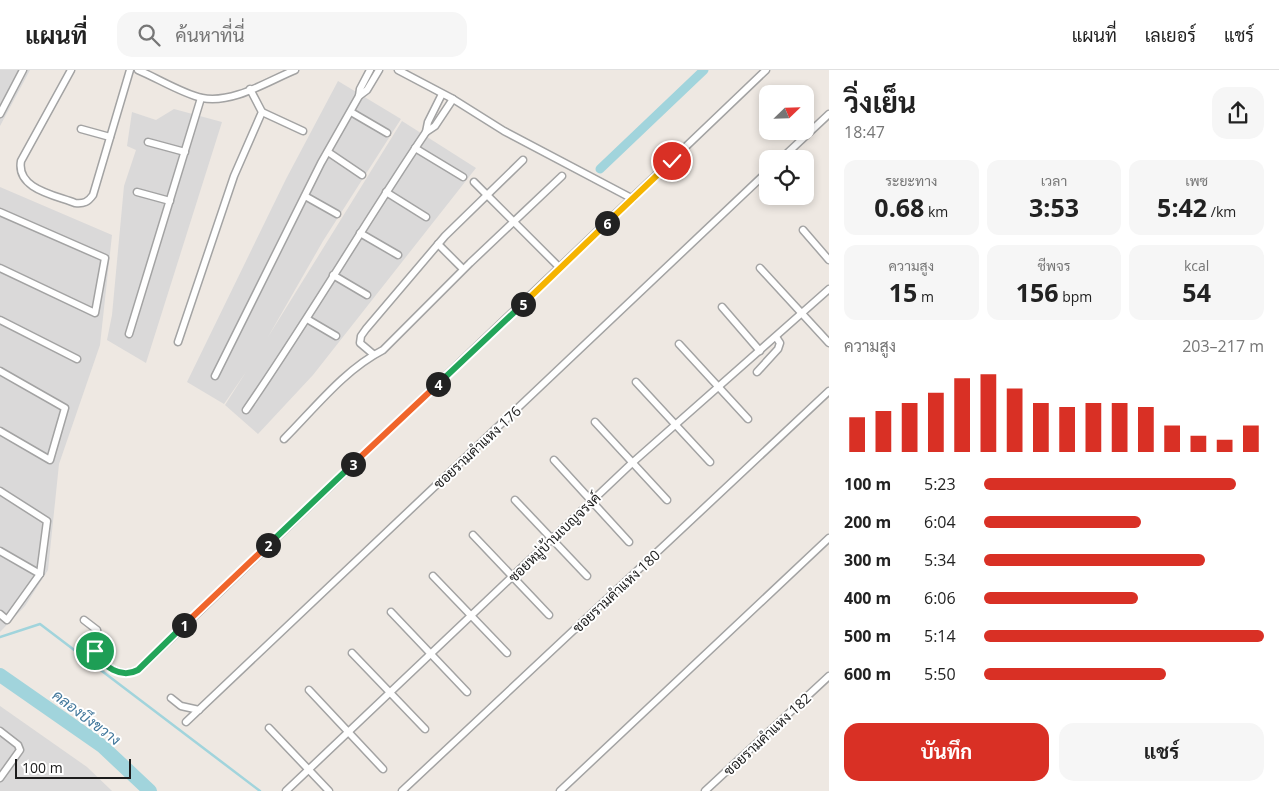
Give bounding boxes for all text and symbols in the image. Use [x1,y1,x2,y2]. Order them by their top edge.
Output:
search box [117,12,467,57]
text: แผนที่ [25,18,87,51]
icon: search [135,21,163,49]
text: ค้นหาที่นี่ [175,22,245,48]
text: แผนที่ [1072,23,1117,47]
text: เลเยอร์ [1145,23,1196,47]
text: แชร์ [1224,23,1254,47]
text: วิ่งเย็น [844,83,916,121]
north arrow [759,85,814,140]
map controls [759,85,814,205]
button: share [1212,87,1264,139]
text: 18:47 [844,121,885,143]
pin [651,140,693,182]
icon: check [658,147,686,175]
button: locate [759,150,814,205]
text: ระยะทาง [885,171,937,190]
text: เวลา [1041,171,1067,190]
text: เพซ [1185,171,1208,190]
text: 0.68 [874,190,924,224]
text: 3:53 [1029,190,1079,224]
text: 5:42 [1157,190,1207,224]
text: km [924,202,948,221]
text: /km [1207,202,1236,221]
pin: 6 [594,210,620,236]
text: 6 [603,214,612,233]
text: ความสูง [889,256,934,275]
text: ชีพจร [1037,256,1071,275]
text: kcal [1184,256,1209,275]
text: 15 [889,275,917,309]
text: 156 [1016,275,1059,309]
text: 54 [1182,275,1211,309]
text: m [917,287,934,306]
text: bpm [1059,287,1092,306]
pin: 5 [510,292,536,316]
text: 5 [519,295,528,314]
text: ความสูง [844,335,896,357]
text: 203–217 m [1182,335,1264,357]
pin: 4 [426,372,450,396]
text: 4 [434,375,443,394]
street label: ซอยรามคำแหง 176 [429,401,525,493]
pin: 3 [340,452,366,476]
text: 3 [349,455,358,474]
text: 100 m [844,473,891,495]
text: 5:23 [924,473,956,495]
street label: ซอยหมู่บ้านเบญจรงค์ [504,488,605,587]
text: 200 m [844,511,891,533]
text: 6:04 [924,511,956,533]
pin: 2 [256,532,280,558]
text: 2 [264,536,273,555]
street label: ซอยรามคำแหง 180 [568,545,664,637]
text: 300 m [844,549,891,571]
text: 5:34 [924,549,956,571]
text: 400 m [844,587,891,609]
text: 6:06 [924,587,956,609]
pin: 1 [172,612,196,638]
text: 1 [180,616,189,635]
text: 500 m [844,625,891,647]
text: 5:14 [924,625,956,647]
pin [74,630,116,672]
icon: arrive [81,637,109,665]
text: 600 m [844,663,891,685]
text: 5:50 [924,663,956,685]
water label: คลองบึงขวาง [49,685,125,749]
street label: ซอยรามคำแหง 182 [719,688,815,780]
button: บันทึก [844,723,1049,781]
button: แชร์ [1059,723,1264,781]
scale bar [15,756,131,779]
text: 100 m [22,758,63,777]

